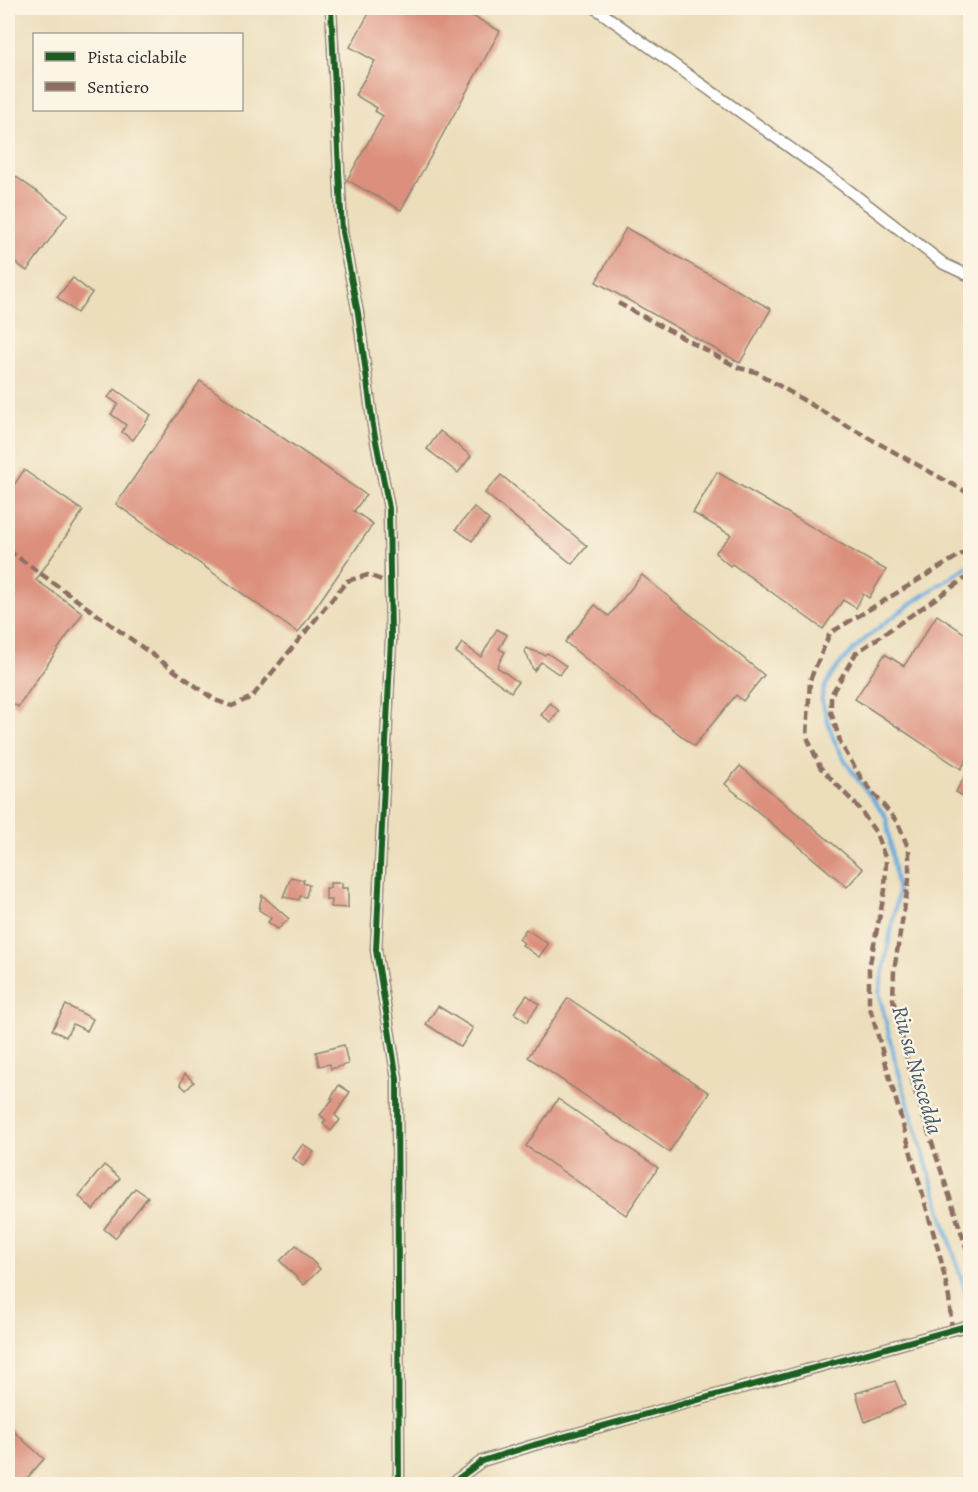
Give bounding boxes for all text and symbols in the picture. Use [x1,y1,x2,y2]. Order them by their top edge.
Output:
legend [33,33,243,111]
text: Pista ciclabile [87,45,187,69]
text: Sentiero [87,75,149,99]
water label: Riu sa Nuscedda [884,1002,950,1138]

